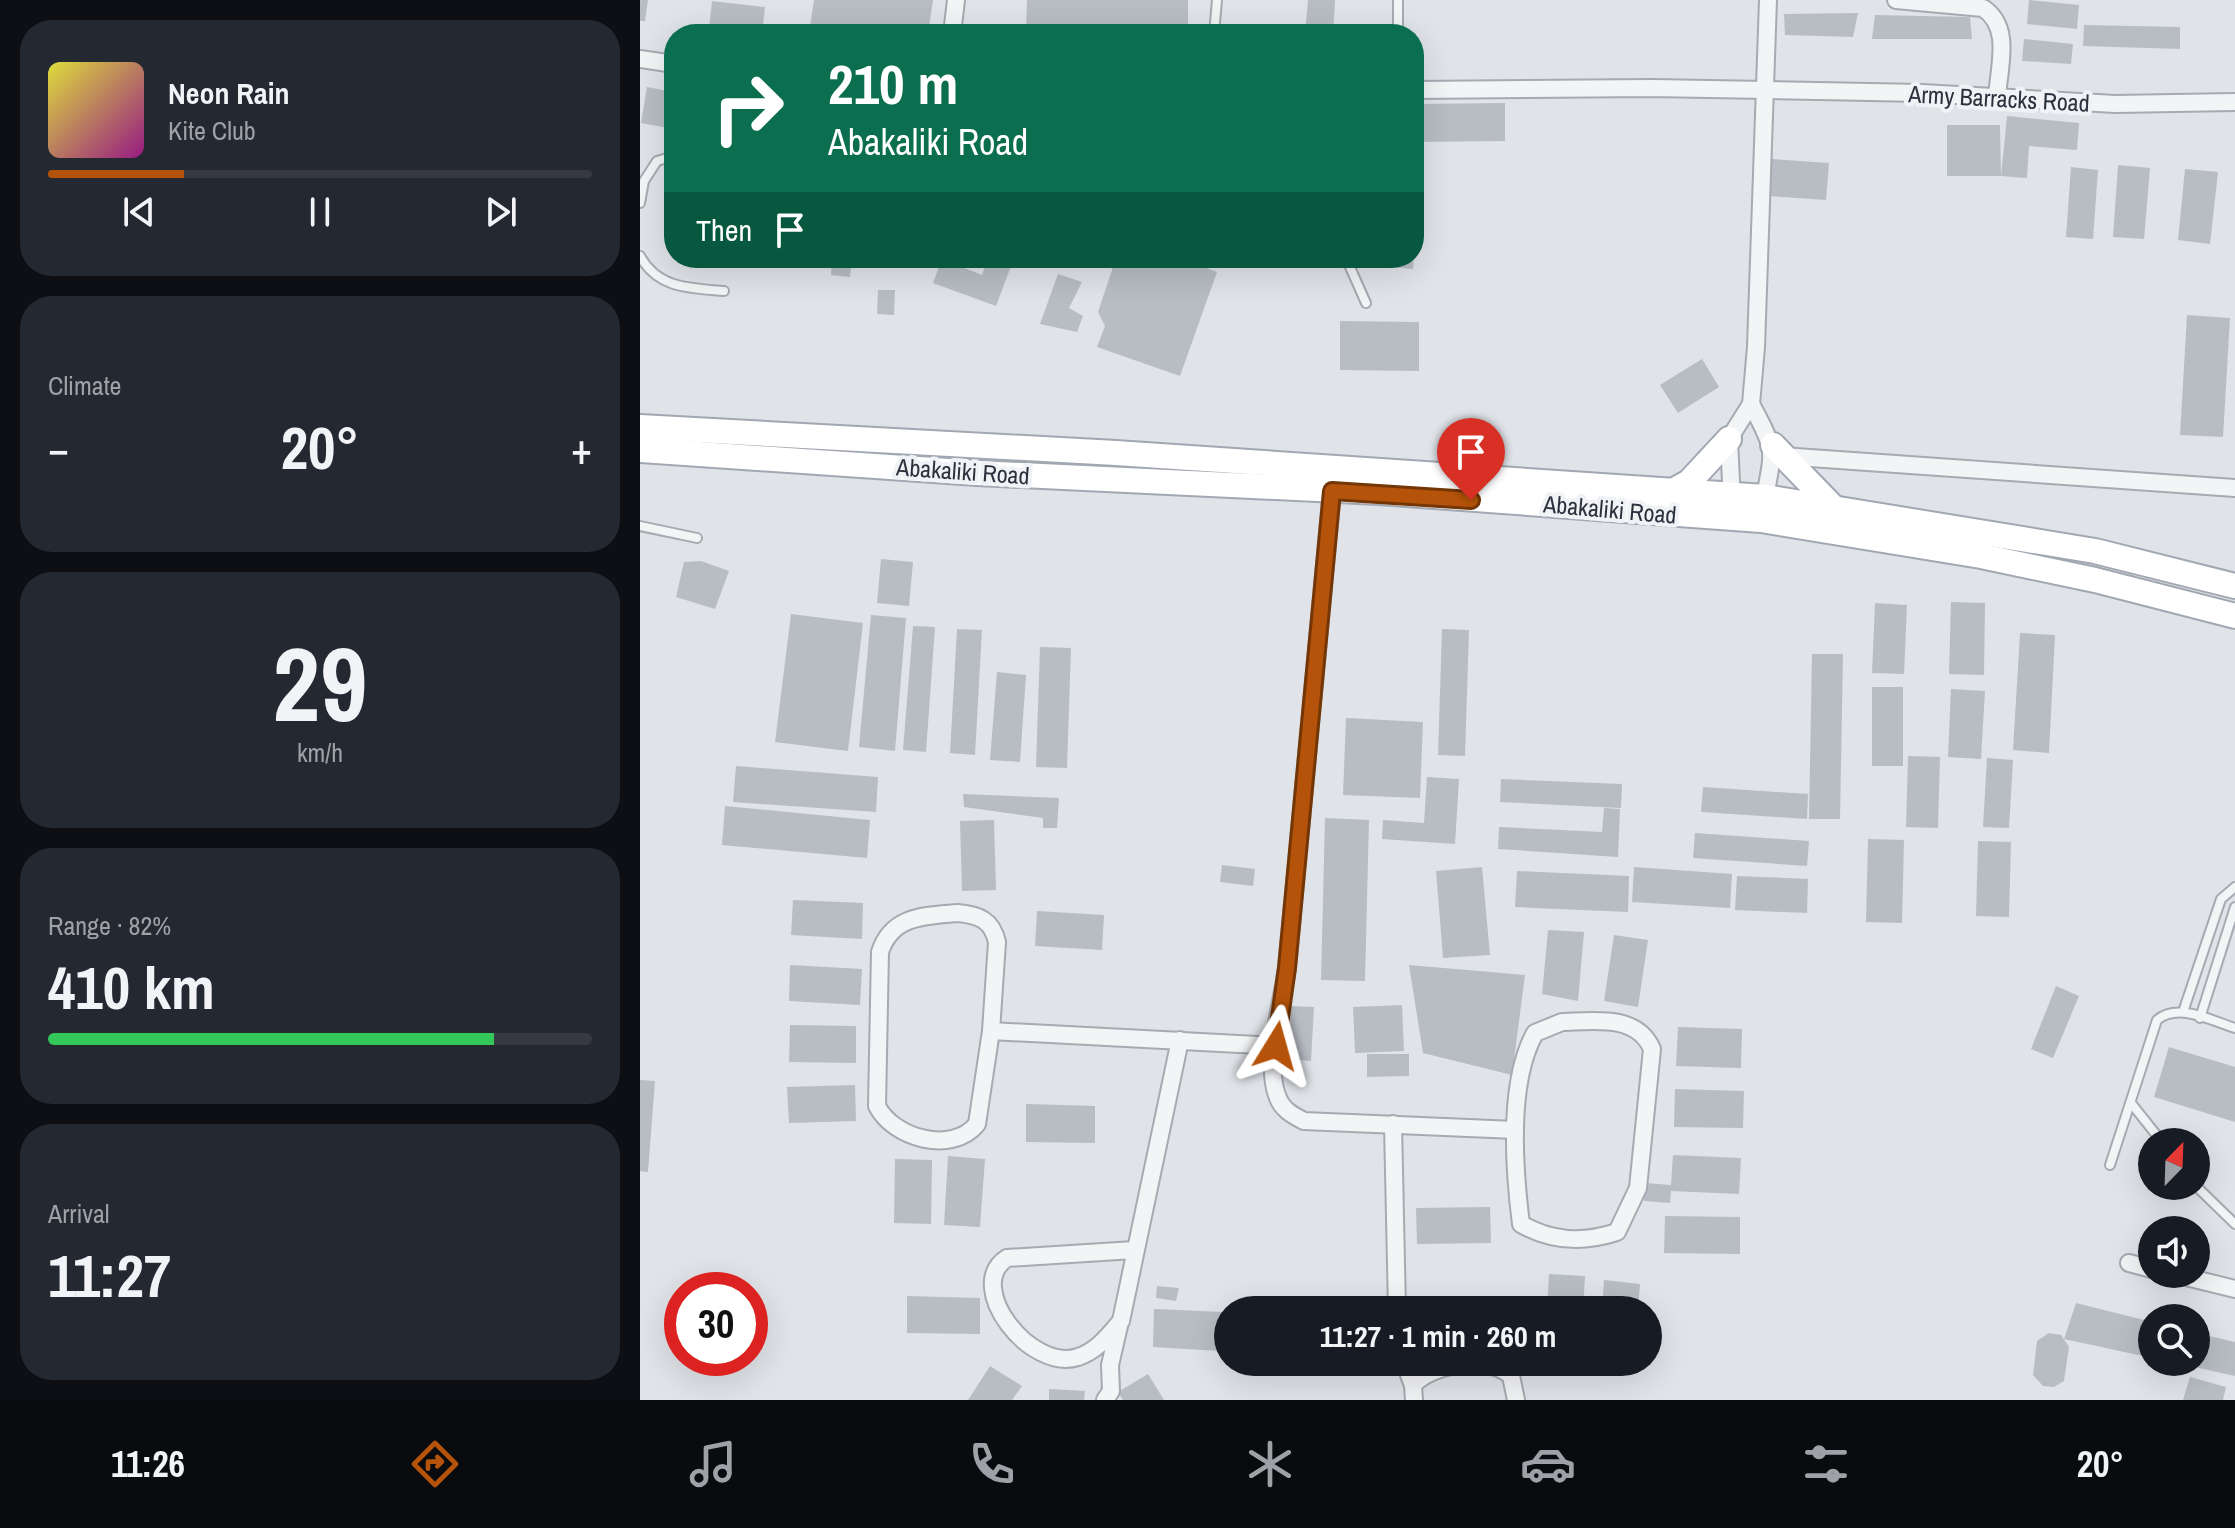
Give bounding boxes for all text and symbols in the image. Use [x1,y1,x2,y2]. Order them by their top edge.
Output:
text: 210 m [828,46,958,121]
icon: right [696,56,800,160]
text: Neon Rain [168,73,290,113]
street label: Army Barracks Road [1907,77,2090,119]
text: Kite Club [168,113,256,148]
text: Abakaliki Road [828,118,1028,166]
icon: previous [117,190,161,234]
icon: pause [298,190,342,234]
icon: next [479,190,523,234]
icon: arrive [768,208,812,252]
text: Then [696,210,752,250]
text: Climate [48,368,121,403]
text: 20° [281,407,359,488]
text: − [48,418,69,478]
text: + [571,418,592,478]
pin [1437,418,1505,500]
icon: arrive [1449,430,1493,474]
street label: Abakaliki Road [894,450,1031,492]
street label: Abakaliki Road [1541,487,1678,531]
text: 29 [273,613,367,753]
text: km/h [297,735,343,770]
text: Range · 82% [48,908,171,943]
text: 410 km [48,947,215,1028]
position arrow [1234,1004,1318,1088]
north arrow [2138,1128,2210,1200]
map controls [2138,1128,2210,1376]
text: Arrival [48,1196,110,1231]
button: sound [2138,1216,2210,1288]
text: 11:27 [48,1235,171,1316]
speed limit sign: 30 [664,1272,768,1376]
button: search [2138,1304,2210,1376]
text: 11:27 · 1 min · 260 m [1320,1316,1556,1356]
icon: directions [407,1436,463,1492]
icon: music [685,1436,741,1492]
icon: phone [964,1436,1020,1492]
icon: climate [1242,1436,1298,1492]
icon: car [1520,1436,1576,1492]
icon: filters [1798,1436,1854,1492]
text: 11:26 [111,1440,185,1488]
text: 20° [2077,1440,2124,1488]

